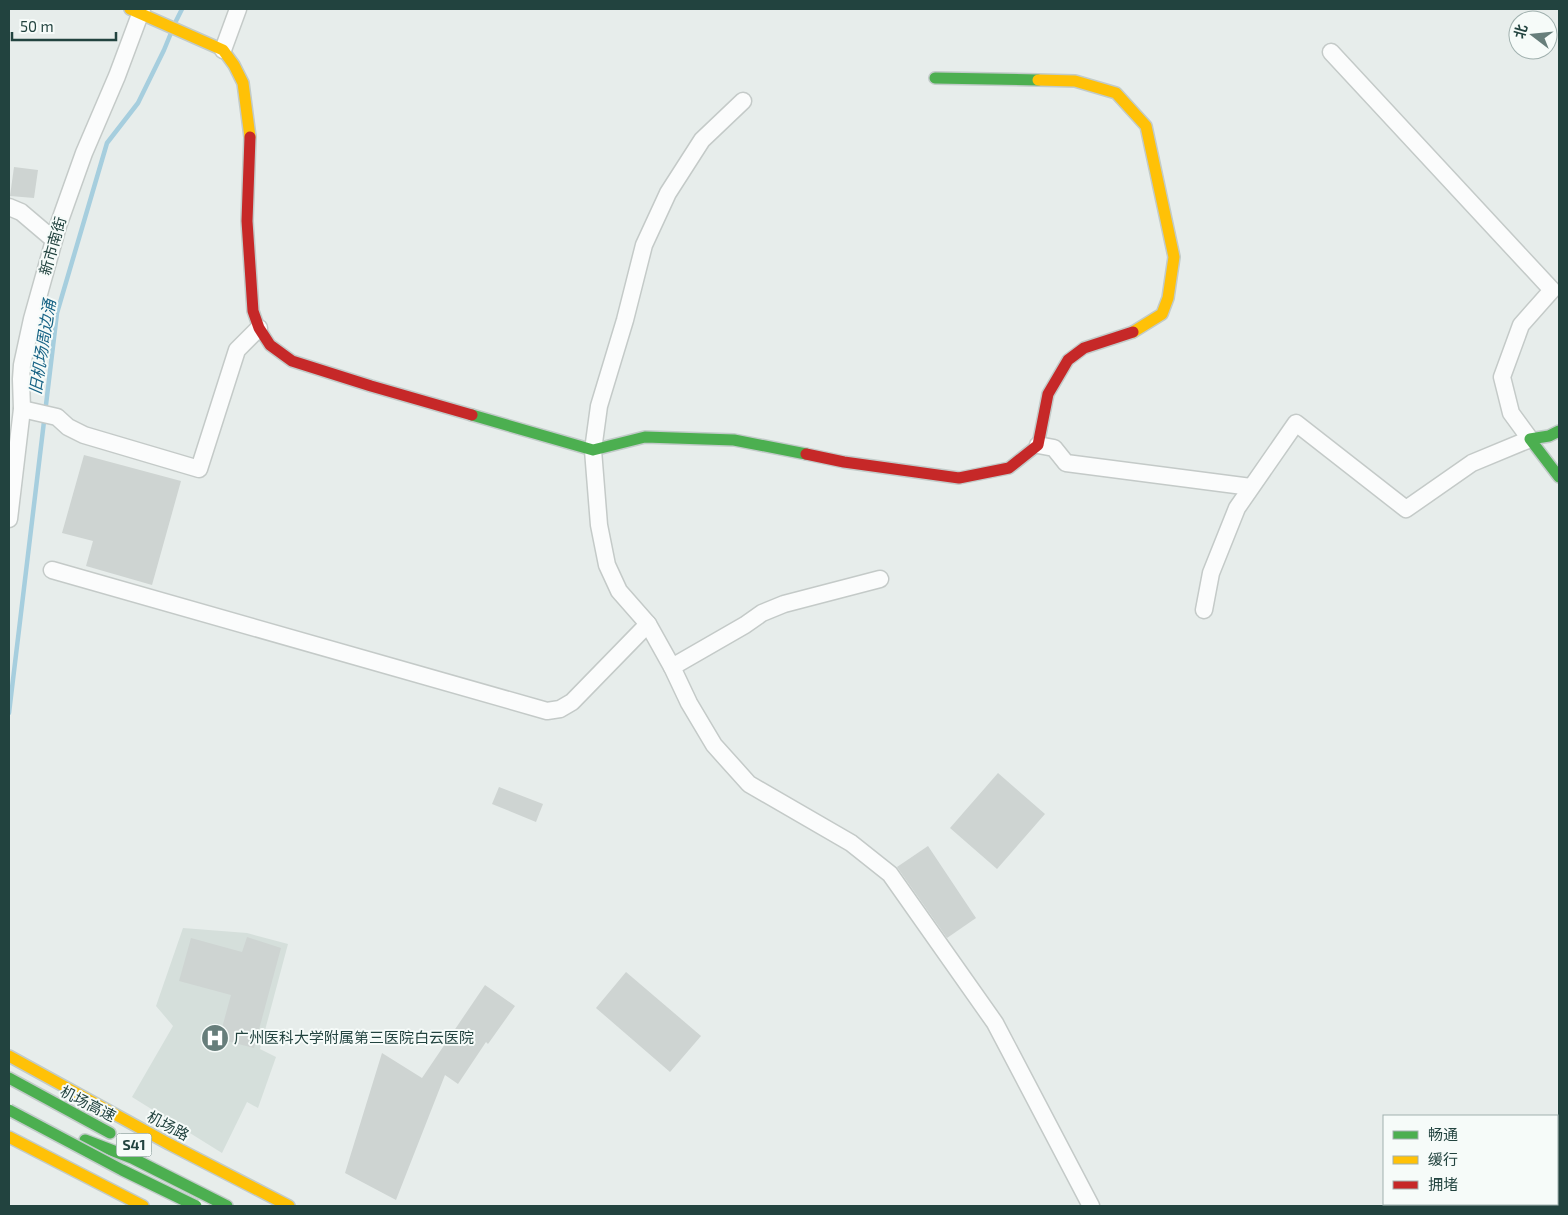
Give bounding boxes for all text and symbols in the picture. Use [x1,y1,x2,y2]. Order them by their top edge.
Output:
scale bar [12,10,116,42]
north arrow [1508,10,1558,60]
text: 50 m [20,17,54,35]
text: 北 [1510,22,1530,40]
street label: 新市南街 [35,214,69,277]
water label: 旧机场周边涌 [25,296,59,396]
hospital icon: 广州医科大学附属第三医院白云医院 [200,1023,230,1053]
place label: 广州医科大学附属第三医院白云医院 [234,1028,474,1046]
street label: 机场高速 [58,1081,119,1125]
street label: 机场路 [144,1107,193,1144]
legend [1383,1115,1558,1205]
text: 畅通 [1428,1125,1458,1143]
road number: S41 [116,1134,152,1156]
text: 缓行 [1428,1150,1458,1168]
text: 拥堵 [1428,1175,1458,1193]

